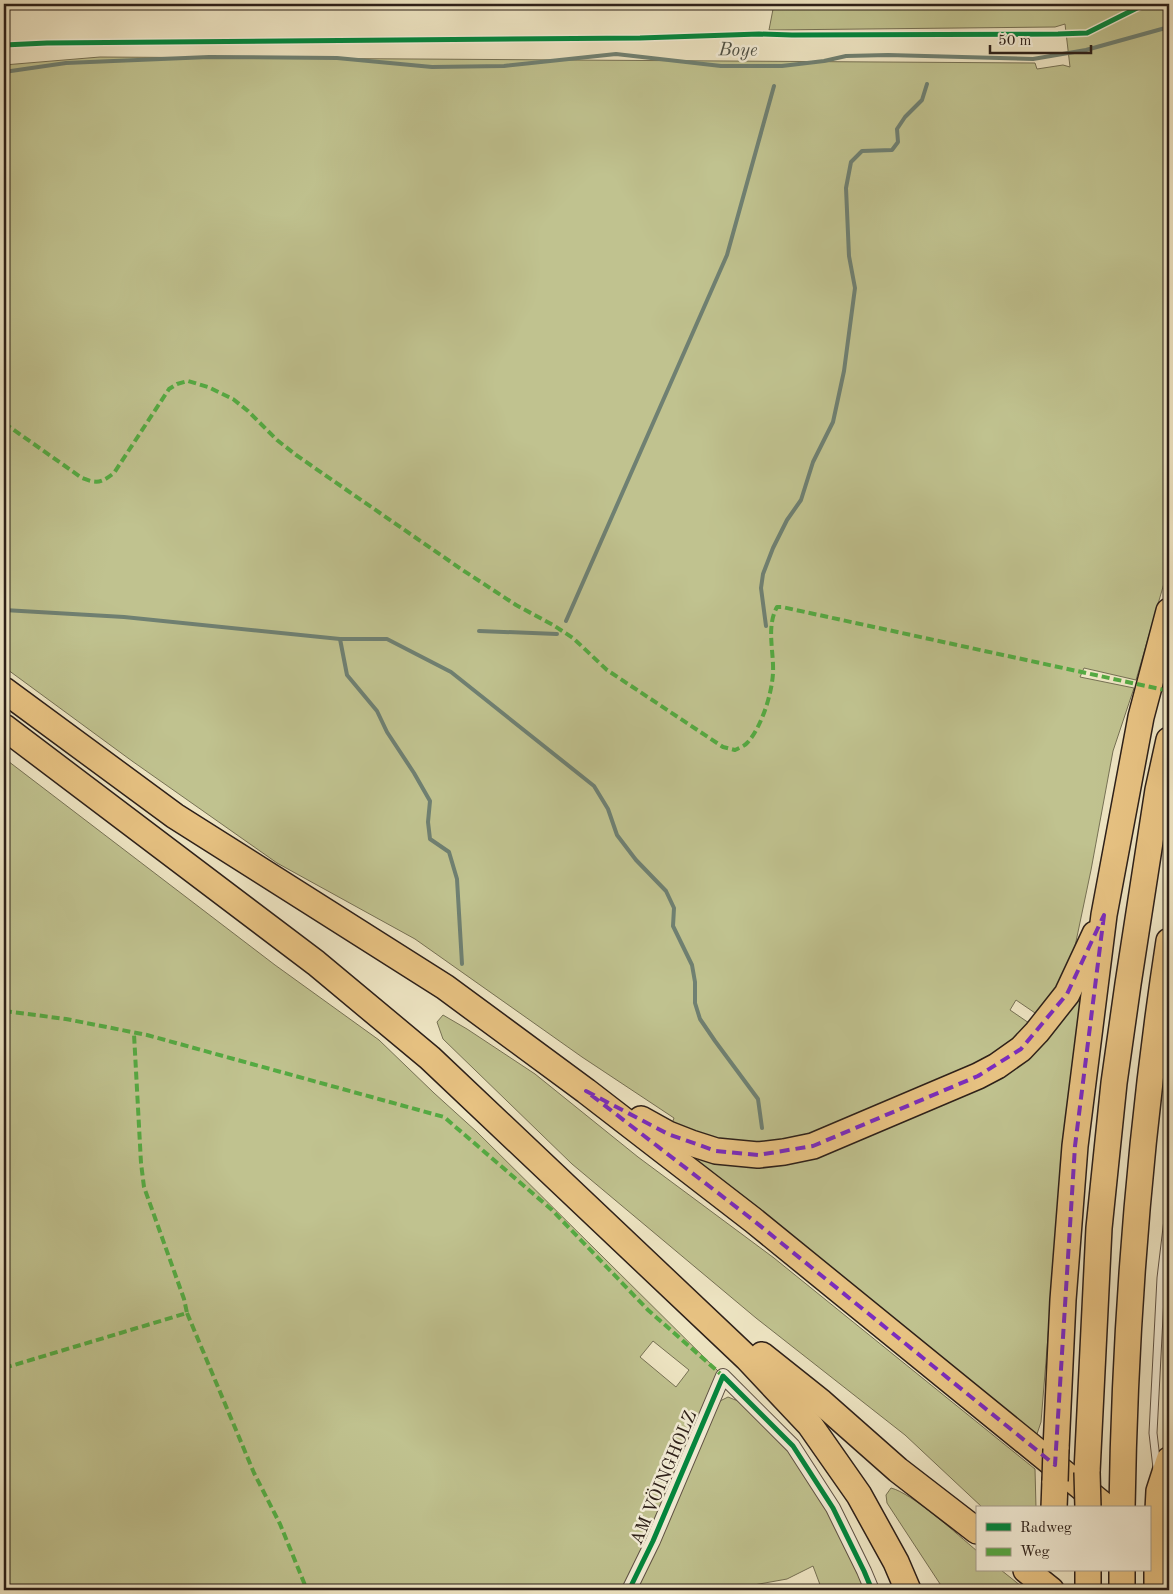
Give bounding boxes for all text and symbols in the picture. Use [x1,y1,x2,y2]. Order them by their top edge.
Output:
scale bar [990,22,1092,54]
text: 50 m [998,34,1032,49]
water label: Boye [717,41,758,61]
street label: AM VÖINGHOLZ [624,1407,700,1548]
legend [976,1506,1150,1572]
text: Radweg [1020,1521,1072,1536]
text: Weg [1020,1545,1050,1560]

